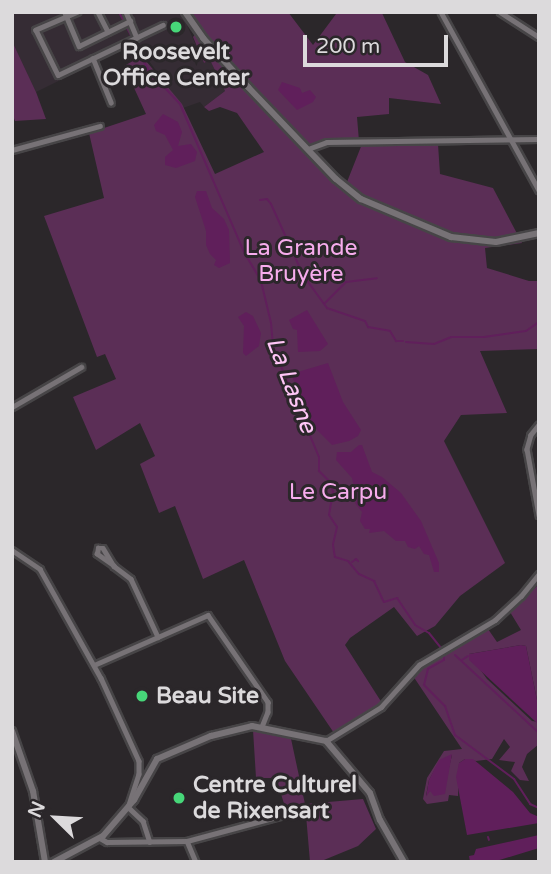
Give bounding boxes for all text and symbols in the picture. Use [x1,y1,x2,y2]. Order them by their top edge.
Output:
marker: Roosevelt Office Center [168,19,184,35]
scale bar [306,21,451,65]
text: 200 m [316,34,380,59]
place label: Roosevelt Office Center [103,38,249,92]
park label: La Grande Bruyère [245,234,357,288]
water label: La Lasne [260,333,322,437]
park label: Le Carpu [289,478,387,506]
place label: Beau Site [156,682,259,710]
marker: Beau Site [134,688,150,704]
place label: Centre Culturel de Rixensart [193,771,357,825]
north arrow [21,783,91,853]
marker: Centre Culturel de Rixensart [171,790,187,806]
text: N [24,798,50,821]

